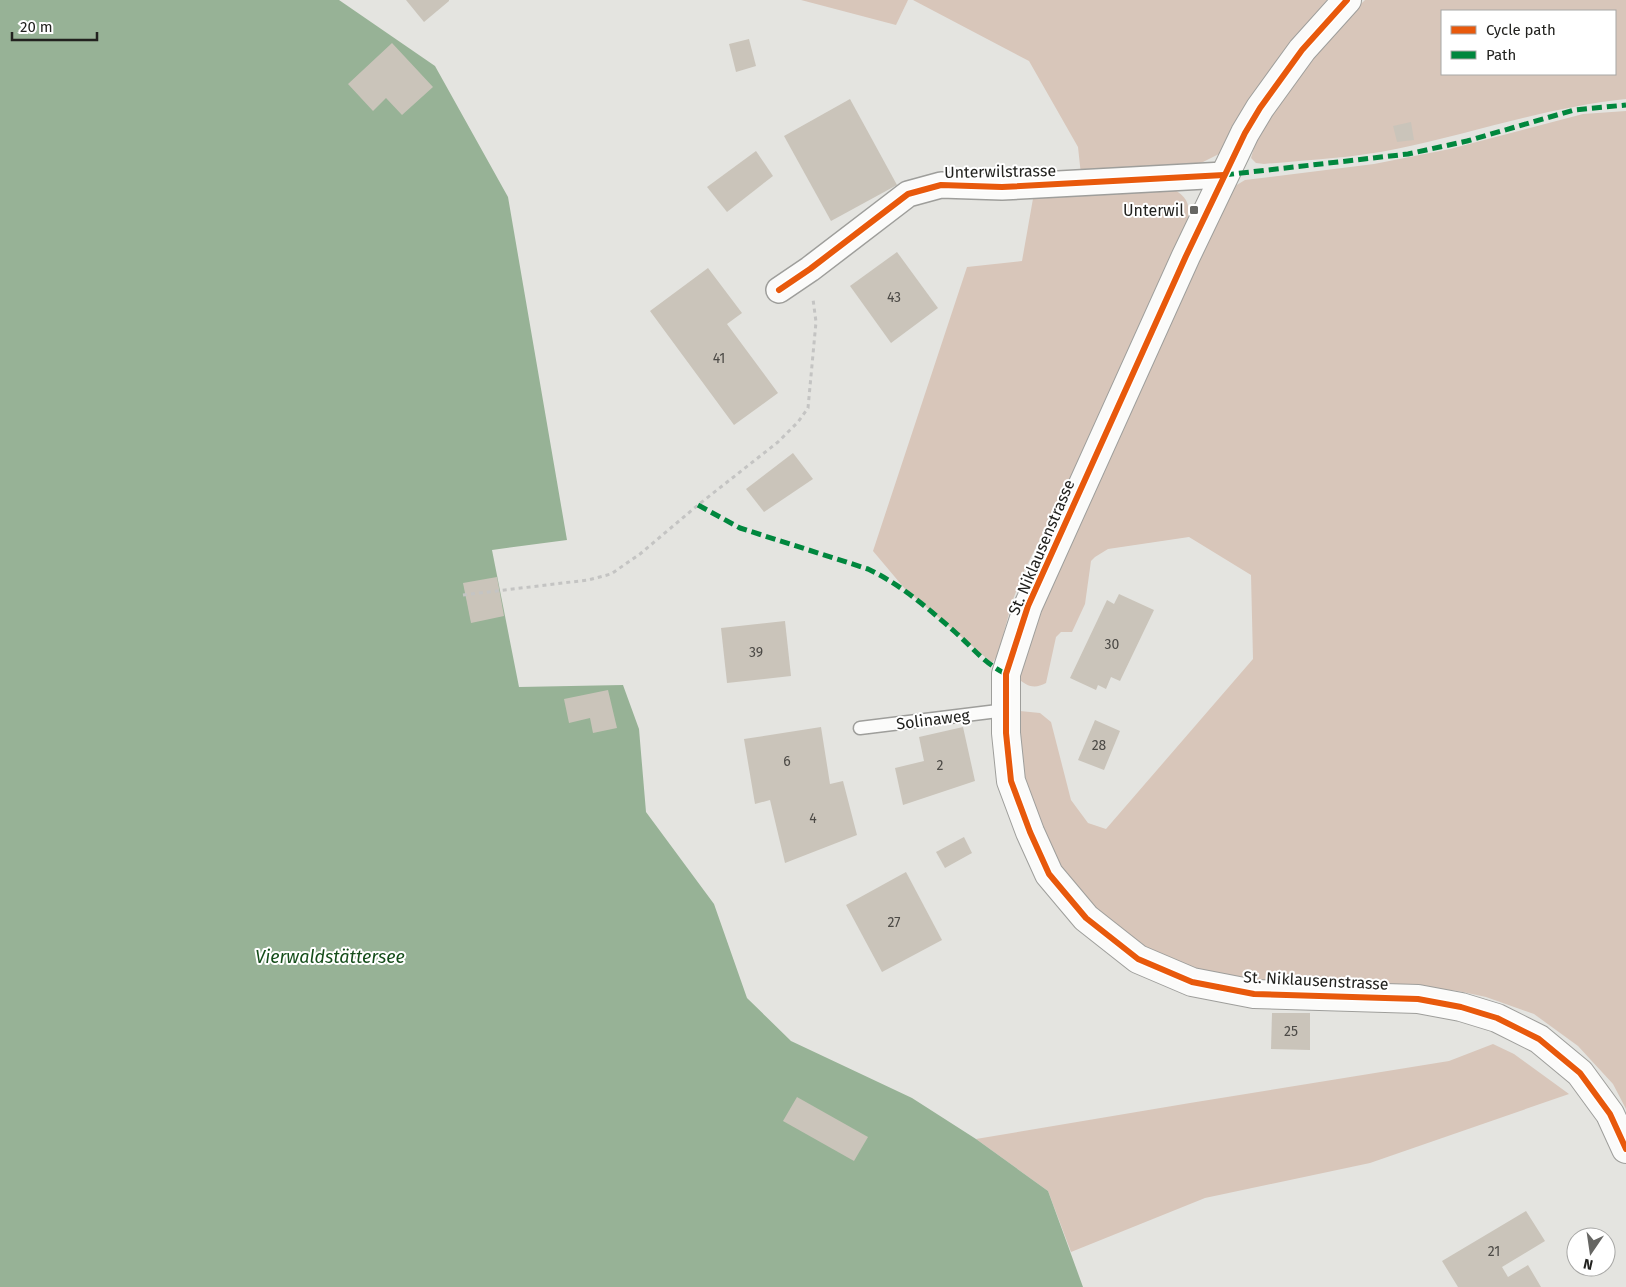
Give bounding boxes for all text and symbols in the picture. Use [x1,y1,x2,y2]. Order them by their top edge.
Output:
scale bar [12,10,98,42]
legend [1441,10,1616,75]
text: 20 m [20,18,53,36]
text: Cycle path [1486,21,1556,39]
text: Path [1486,46,1516,64]
street label: Unterwilstrasse [944,161,1056,182]
place label: Unterwil [1123,201,1184,220]
marker: Unterwil [1188,204,1200,216]
house number: 43 [887,289,901,306]
house number: 41 [713,350,725,367]
street label: St. Niklausenstrasse [1004,477,1079,618]
house number: 30 [1105,636,1120,653]
house number: 39 [749,644,763,661]
street label: Solinaweg [895,705,972,733]
house number: 28 [1092,737,1107,754]
house number: 6 [783,753,791,770]
house number: 2 [937,757,944,774]
house number: 4 [809,810,817,827]
house number: 27 [887,914,901,931]
water label: Vierwaldstättersee [255,946,405,968]
street label: St. Niklausenstrasse [1243,967,1389,994]
house number: 25 [1284,1023,1298,1040]
north arrow [1566,1227,1616,1277]
house number: 21 [1488,1243,1500,1260]
text: N [1582,1255,1595,1274]

